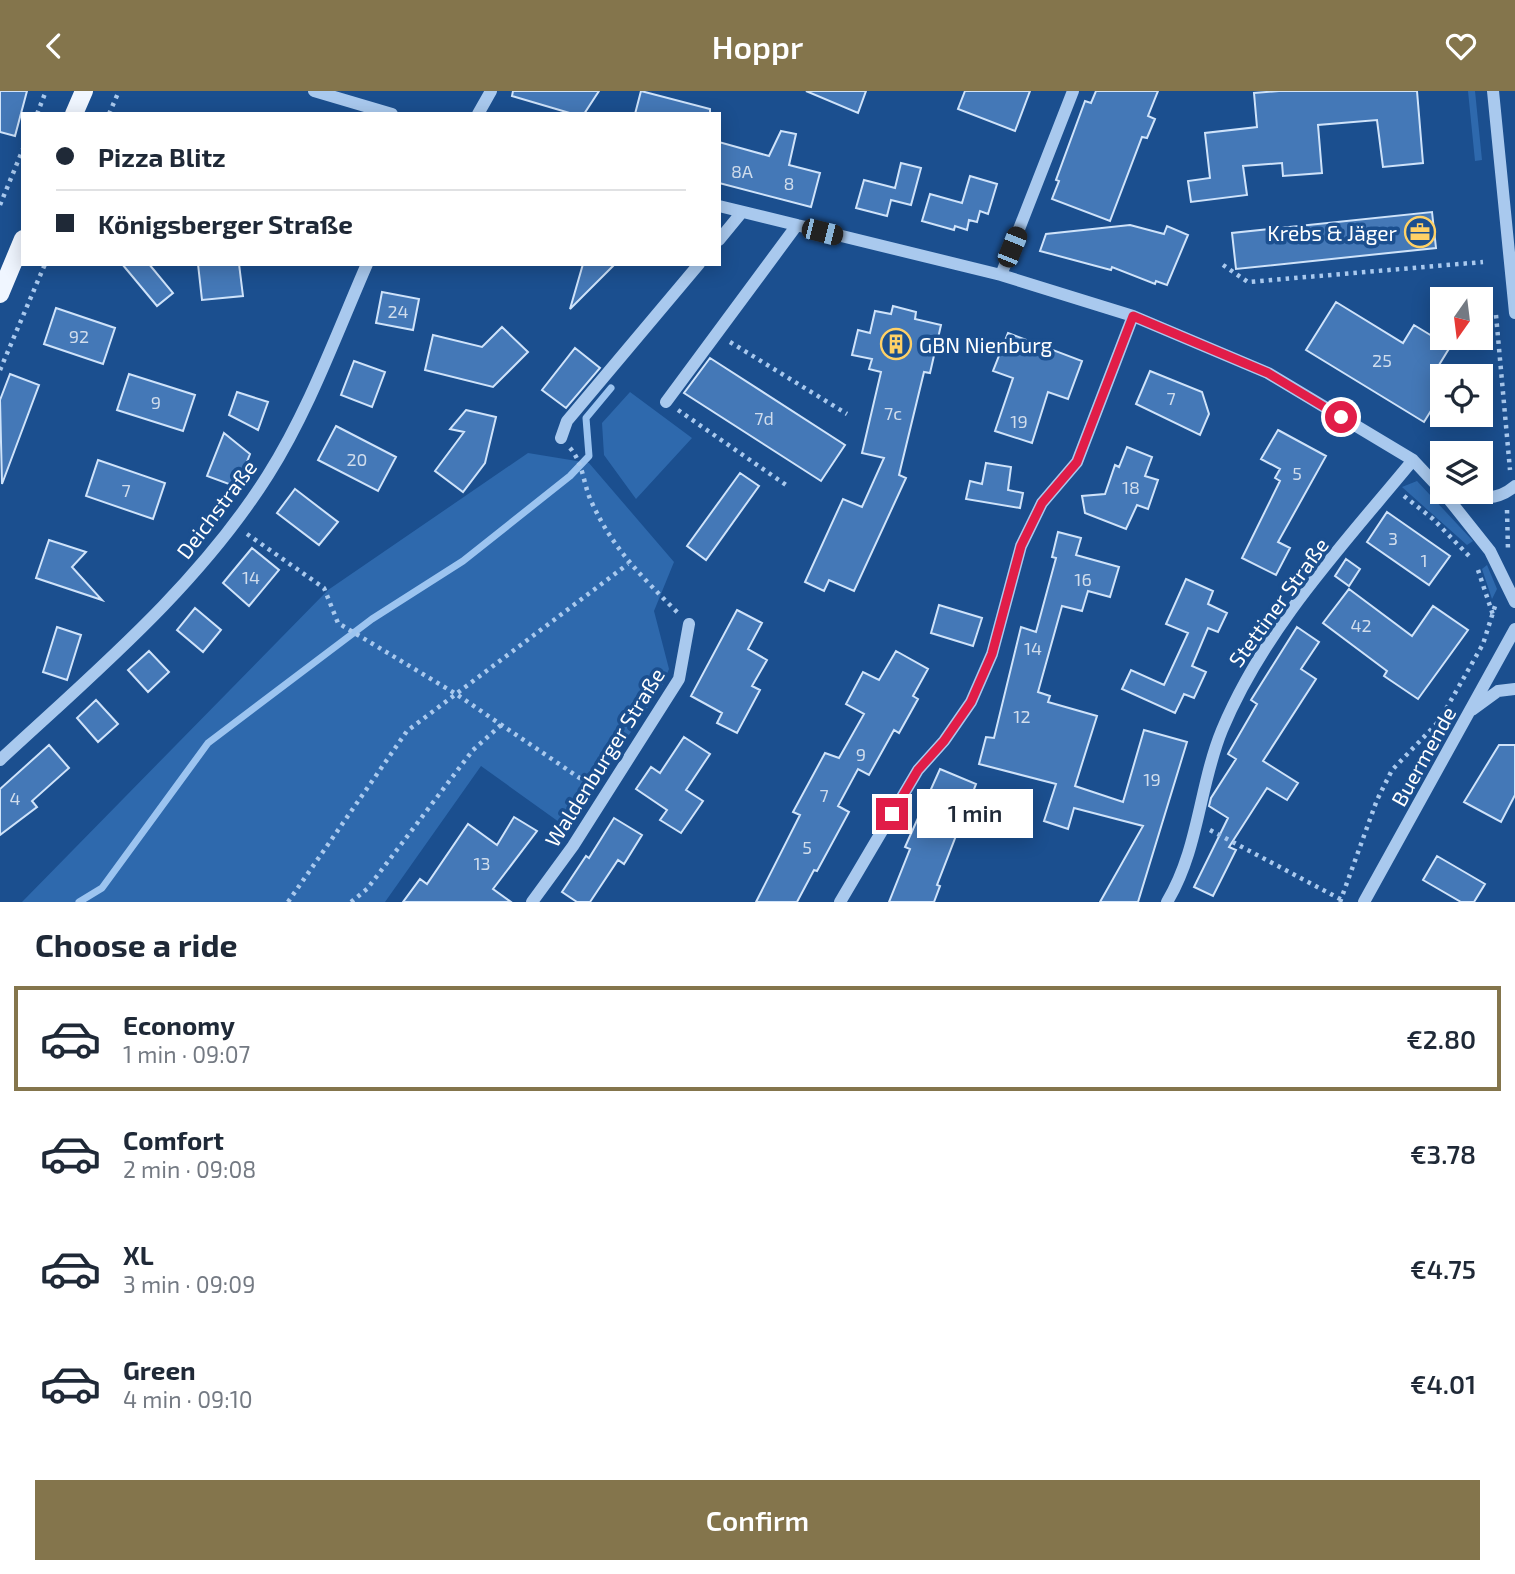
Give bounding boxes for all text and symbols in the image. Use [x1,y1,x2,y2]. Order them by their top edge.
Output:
icon: back [35,27,73,65]
text: Hoppr [712,27,803,65]
icon: heart [1442,27,1480,65]
text: Pizza Blitz [98,141,226,172]
house number: 8A [731,160,754,182]
house number: 8 [784,172,794,194]
text: Königsberger Straße [98,208,353,239]
office icon: Krebs & Jäger [1403,215,1437,249]
car [800,217,845,247]
place label: Krebs & Jäger [1267,220,1398,245]
car [995,224,1030,270]
north arrow [1430,287,1493,350]
map controls [1430,287,1493,504]
house number: 24 [387,300,409,322]
house number: 92 [69,325,89,347]
building icon: GBN Nienburg [879,327,913,361]
place label: GBN Nienburg [919,332,1052,357]
house number: 25 [1372,349,1392,371]
button: locate [1430,364,1493,427]
house number: 7 [1166,387,1176,409]
house number: 9 [151,391,161,413]
route start [1325,401,1357,433]
house number: 7c [884,402,902,424]
house number: 7d [754,407,774,429]
house number: 19 [1010,410,1028,432]
button: layers [1430,441,1493,504]
house number: 20 [347,448,367,470]
street label: Deichstraße [171,455,261,563]
house number: 5 [1292,462,1302,484]
house number: 18 [1122,476,1140,498]
house number: 7 [121,479,131,501]
house number: 3 [1388,527,1398,549]
street label: Stettiner Straße [1223,533,1333,671]
house number: 1 [1420,549,1428,571]
house number: 14 [242,566,260,588]
house number: 16 [1074,568,1092,590]
house number: 42 [1350,614,1372,636]
house number: 14 [1024,637,1042,659]
street label: Waldenburger Straße [539,663,669,851]
street label: Buermende [1385,702,1461,810]
house number: 12 [1013,705,1031,727]
house number: 9 [856,743,866,765]
house number: 19 [1143,768,1161,790]
house number: 7 [819,784,829,806]
house number: 4 [9,787,21,809]
callout: 1 min [917,789,1032,839]
route end [876,798,908,830]
text: 1 min [948,799,1002,827]
house number: 5 [802,836,812,858]
house number: 13 [473,852,491,874]
text: Choose a ride [35,925,238,963]
icon: car [39,1007,102,1070]
text: Economy [123,1009,235,1040]
text: €2.80 [1406,1023,1476,1054]
text: 1 min · 09:07 [123,1040,250,1068]
icon: car [39,1122,102,1185]
text: Comfort [123,1124,224,1155]
text: €3.78 [1410,1138,1476,1169]
text: 2 min · 09:08 [123,1155,256,1183]
icon: car [39,1237,102,1300]
text: XL [123,1239,154,1270]
text: €4.75 [1410,1253,1476,1284]
text: 3 min · 09:09 [123,1270,255,1298]
icon: car [39,1352,102,1415]
text: Green [123,1354,196,1385]
text: €4.01 [1410,1368,1476,1399]
text: 4 min · 09:10 [123,1385,253,1413]
button: Confirm [35,1480,1480,1560]

